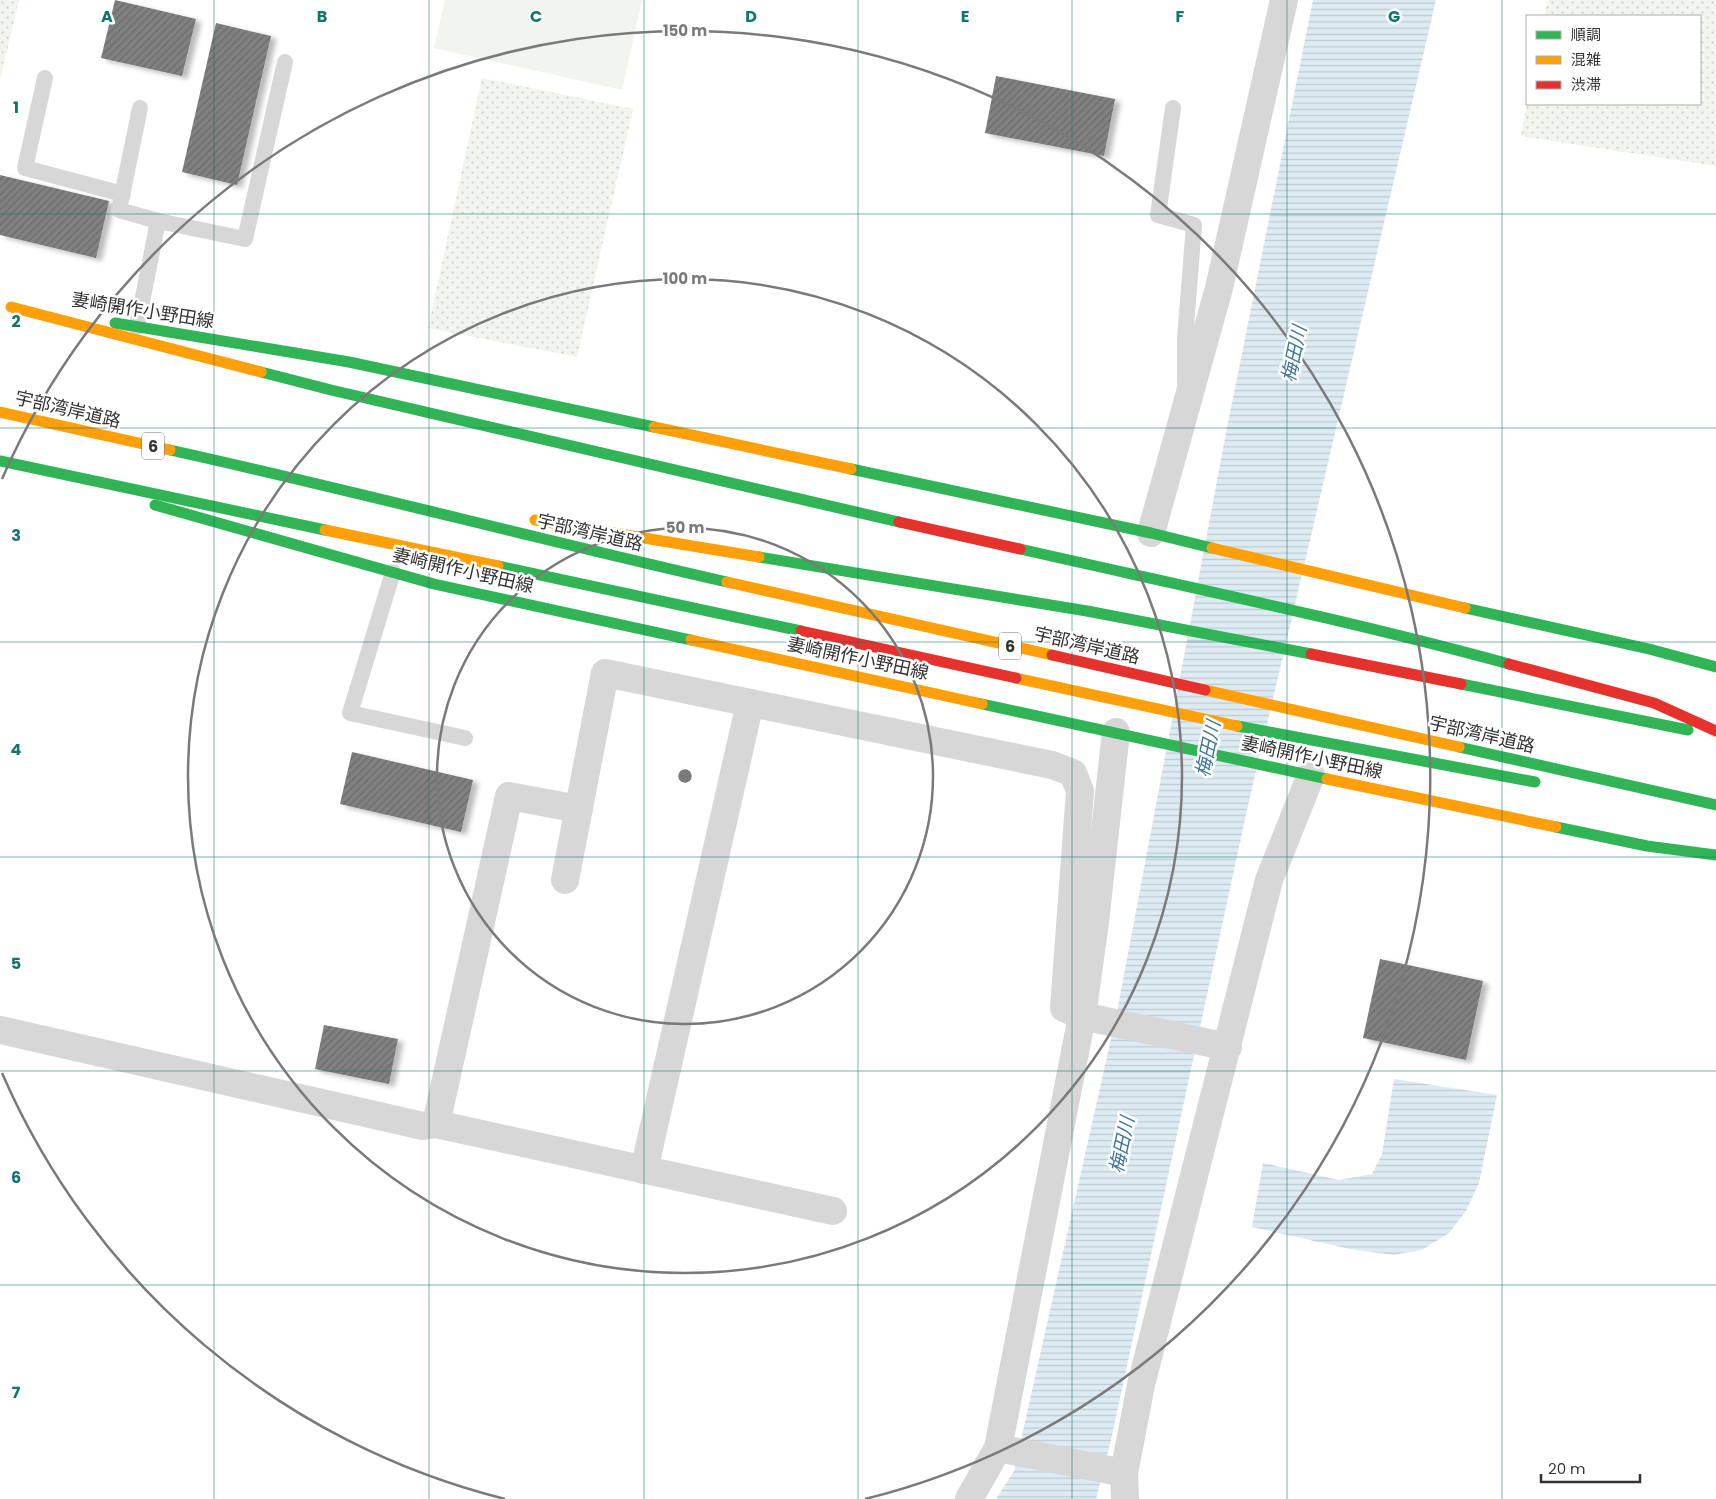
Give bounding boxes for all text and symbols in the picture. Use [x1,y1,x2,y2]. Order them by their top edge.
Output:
text: A [101,5,113,28]
text: B [317,5,327,28]
text: C [530,5,542,28]
text: D [745,5,757,28]
text: E [961,5,969,28]
text: F [1176,5,1185,28]
text: G [1388,5,1400,28]
legend [1526,15,1701,105]
text: 150 m [663,20,707,41]
text: 順調 [1571,24,1601,45]
text: 混雑 [1571,49,1601,70]
text: 渋滞 [1571,74,1601,95]
text: 1 [13,96,19,119]
text: 100 m [663,268,707,289]
street label: 妻崎開作小野田線 [70,286,216,334]
text: 2 [11,310,21,333]
water label: 梅田川 [1275,321,1314,385]
street label: 宇部湾岸道路 [13,385,123,433]
road number: 6 [142,432,164,460]
street label: 宇部湾岸道路 [535,508,645,556]
text: 50 m [666,517,704,538]
text: 3 [11,524,21,547]
street label: 妻崎開作小野田線 [390,542,536,598]
street label: 宇部湾岸道路 [1032,621,1142,669]
street label: 妻崎開作小野田線 [785,631,931,685]
road number: 6 [999,632,1021,659]
street label: 宇部湾岸道路 [1427,710,1537,758]
water label: 梅田川 [1189,716,1228,780]
street label: 妻崎開作小野田線 [1239,730,1385,784]
text: 4 [11,738,22,761]
centre of rings [676,767,694,785]
text: 5 [11,952,21,975]
water label: 梅田川 [1103,1112,1142,1176]
text: 6 [11,1166,21,1189]
text: 7 [12,1381,21,1404]
scale bar [1541,1452,1640,1484]
text: 20 m [1548,1458,1586,1479]

